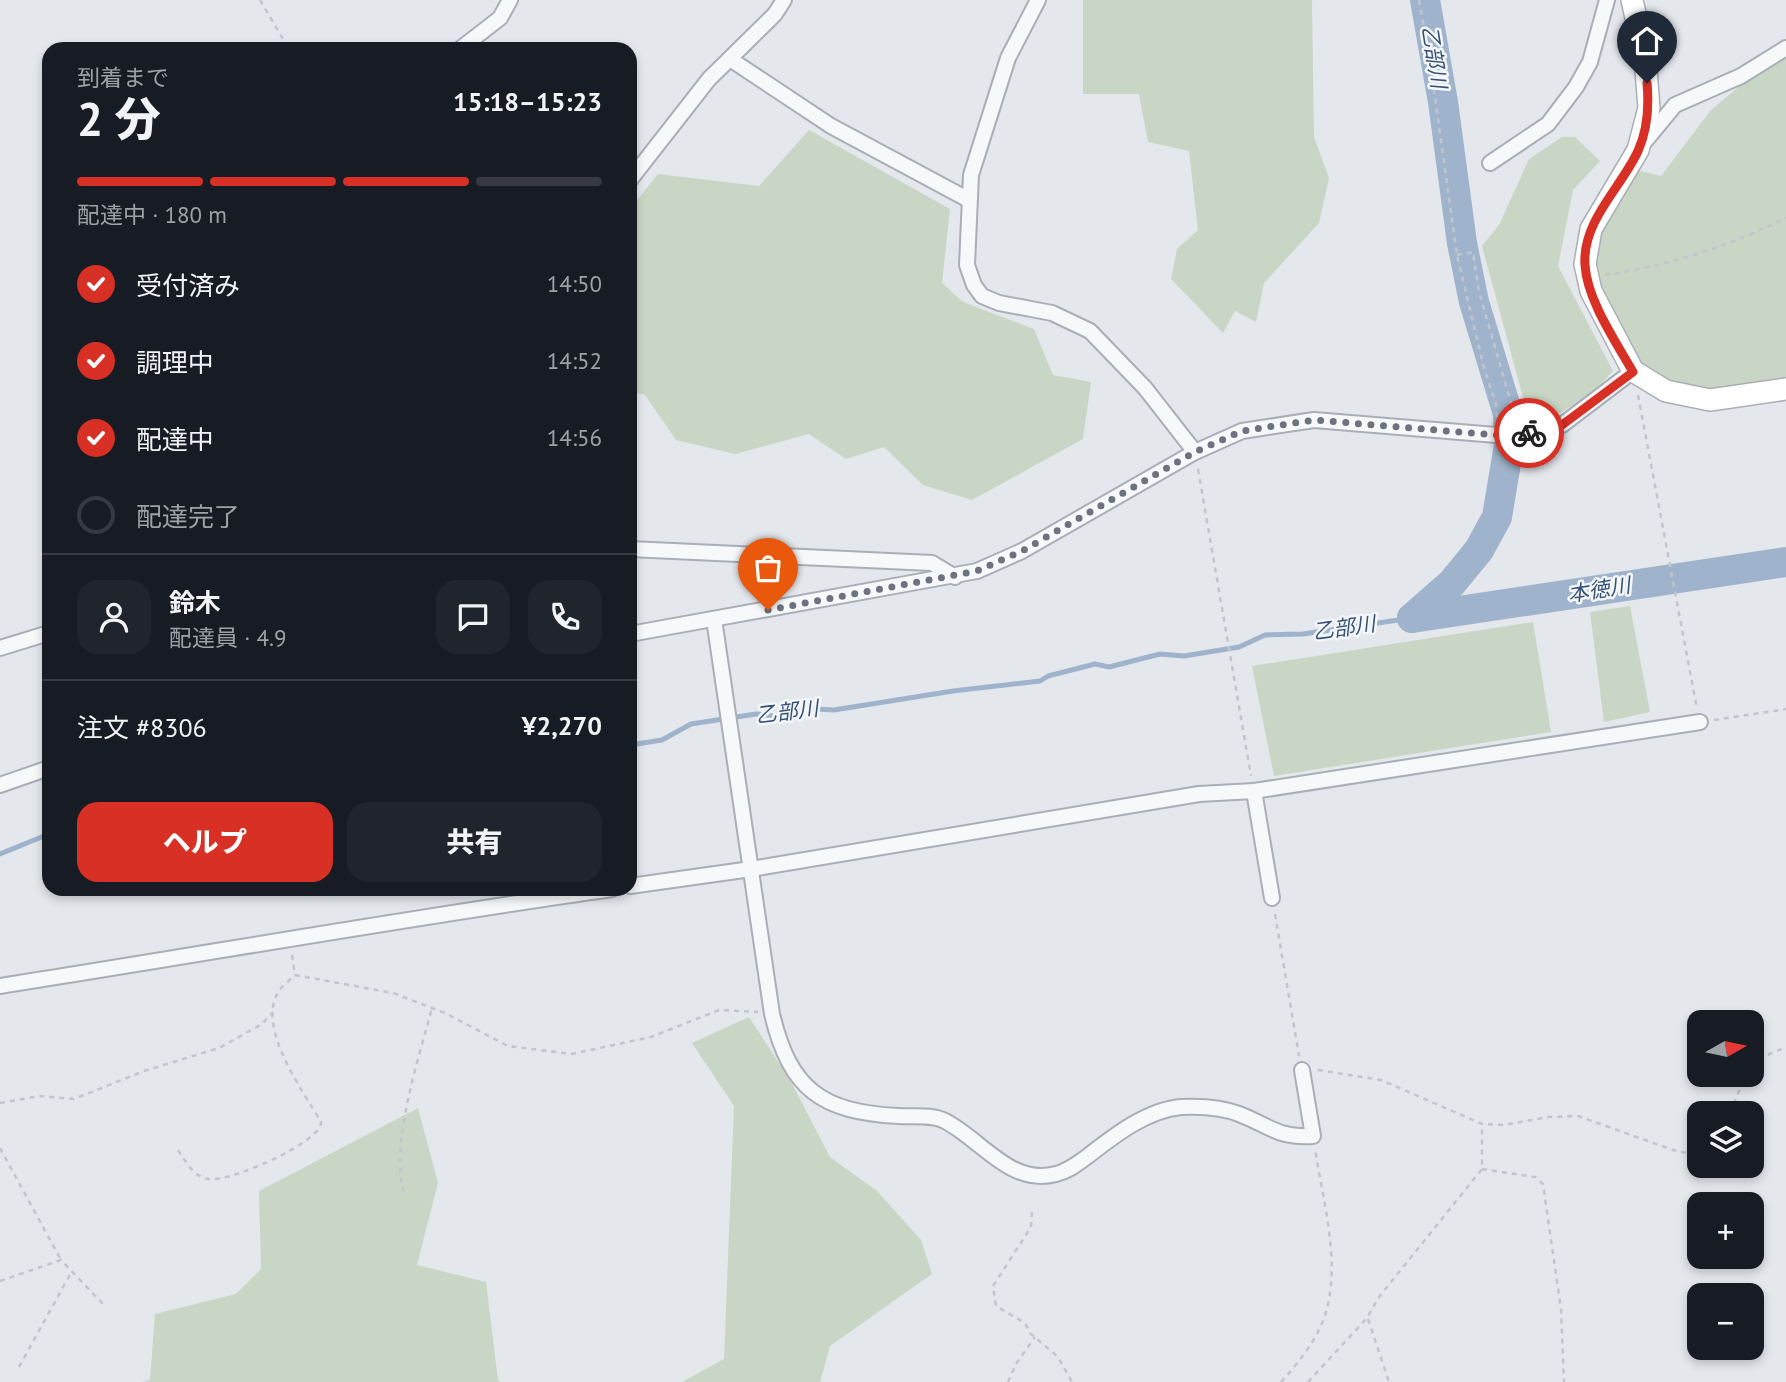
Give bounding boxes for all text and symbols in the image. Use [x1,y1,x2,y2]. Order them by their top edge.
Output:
pin [1617,11,1677,83]
icon: home [1628,22,1666,60]
water label: 乙部川 [1416,24,1453,92]
text: 到着まで [77,63,169,92]
text: 15:18–15:23 [453,85,602,118]
text: 2 分 [77,89,161,149]
text: 配達中 · 180 m [77,200,227,229]
icon: check [77,265,115,303]
text: 受付済み [136,269,240,302]
text: 14:50 [547,269,602,298]
icon: check [77,342,115,380]
text: 調理中 [136,346,214,379]
text: 14:52 [547,346,602,375]
courier [1494,398,1564,468]
icon: bike [1510,414,1548,452]
icon: check [77,419,115,457]
text: 配達中 [136,423,214,456]
text: 14:56 [547,423,602,452]
text: 配達完了 [136,500,240,533]
pin [738,538,798,610]
icon: bag [749,549,787,587]
water label: 本徳川 [1566,571,1634,608]
button: person [77,580,151,654]
button: chat [436,580,510,654]
button: phone [528,580,602,654]
text: 鈴木 [169,586,221,619]
water label: 乙部川 [1311,609,1379,645]
text: 配達員 · 4.9 [169,623,286,652]
water label: 乙部川 [754,694,822,729]
text: ¥2,270 [522,709,602,742]
text: 注文 #8306 [77,711,207,744]
button: ヘルプ [77,802,333,882]
button: 共有 [347,802,602,882]
north arrow [1687,1010,1764,1087]
map controls [1687,1010,1764,1360]
button: layers [1687,1101,1764,1178]
button: + [1687,1192,1764,1269]
button: − [1687,1283,1764,1360]

